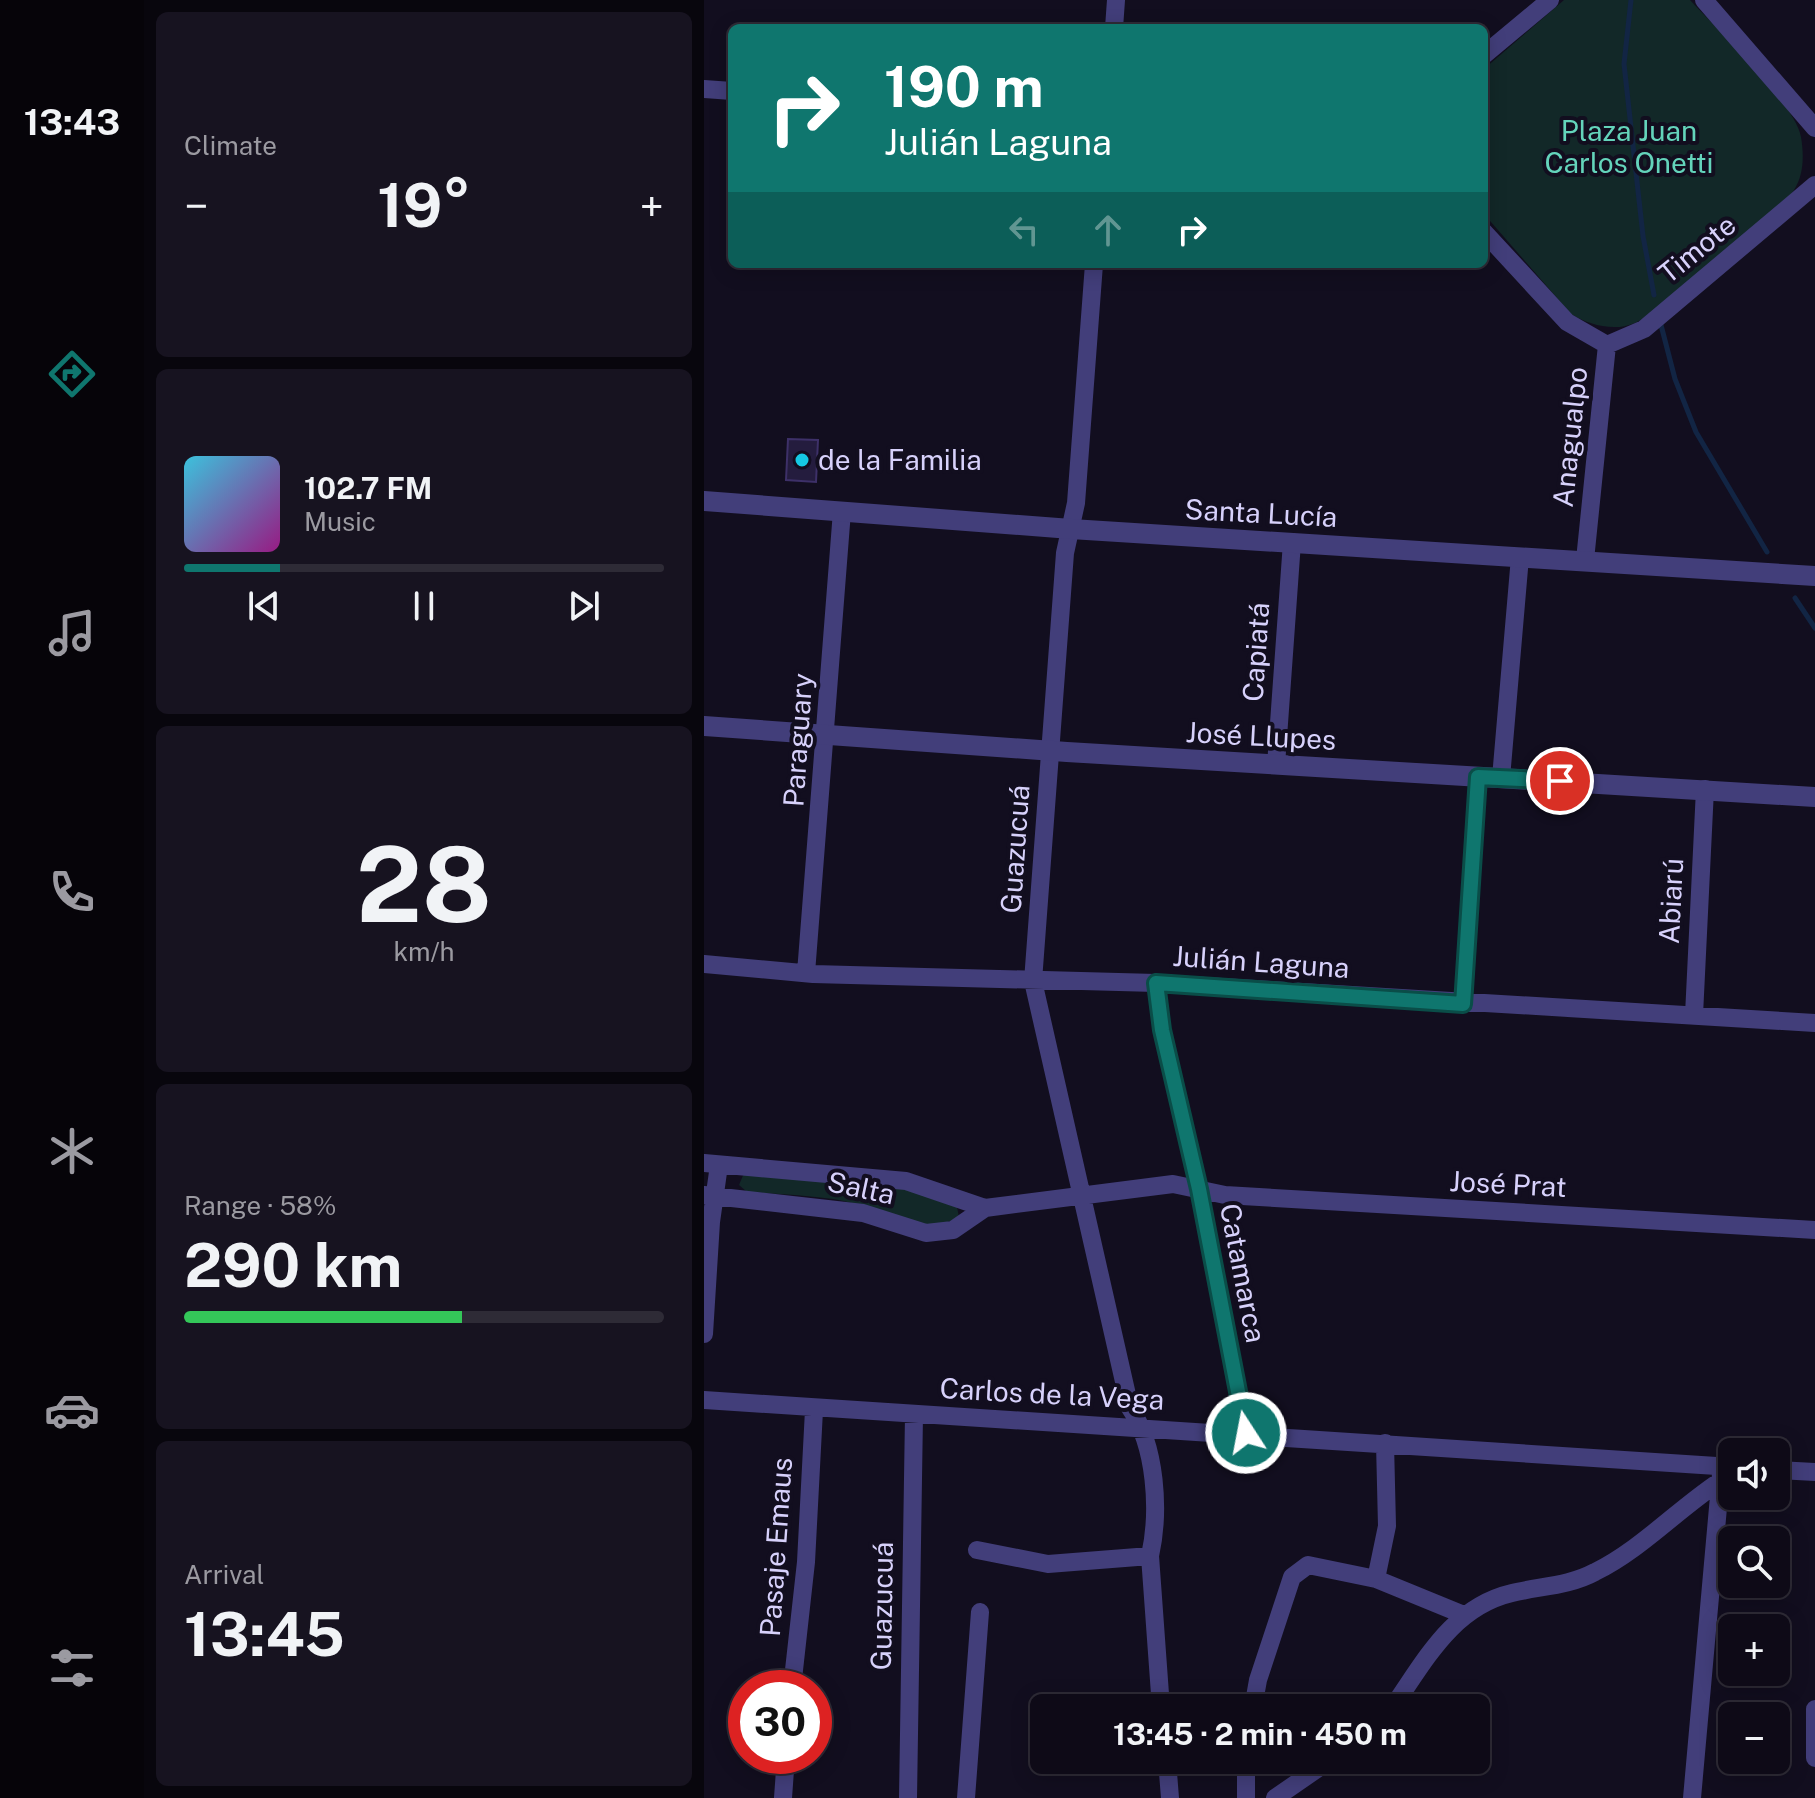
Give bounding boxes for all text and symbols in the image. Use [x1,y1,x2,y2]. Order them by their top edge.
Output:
text: 190 m [884,54,1044,120]
icon: right [752,56,856,160]
text: 13:43 [24,101,120,143]
park label: Plaza Juan Carlos Onetti [1545,114,1713,179]
text: Julián Laguna [884,121,1112,163]
text: Climate [184,130,277,161]
text: 19° [377,170,471,241]
text: − [184,180,208,232]
text: + [640,180,664,232]
icon: left [1002,208,1046,252]
icon: ahead [1086,208,1130,252]
icon: right [1170,208,1214,252]
street label: Timote [1652,208,1742,290]
icon: directions [44,346,100,402]
street label: Anagualpo [1546,365,1593,509]
place label: de la Familia [818,443,982,476]
marker: de la Familia [793,451,811,469]
text: 102.7 FM [304,470,432,506]
street label: Santa Lucía [1184,492,1338,533]
text: Music [304,506,376,537]
icon: previous [242,584,286,628]
icon: pause [402,584,446,628]
icon: next [562,584,606,628]
street label: Capiatá [1236,601,1275,703]
icon: music [44,605,100,661]
street label: Paraguary [776,672,819,808]
street label: José Llupes [1185,715,1337,756]
pin [1526,747,1594,815]
icon: arrive [1538,759,1582,803]
street label: Guazucuá [994,784,1035,914]
text: 28 [356,823,492,945]
street label: Abiarú [1652,857,1689,945]
icon: phone [44,864,100,920]
text: km/h [393,936,455,967]
street label: Julián Laguna [1171,939,1351,984]
icon: climate [44,1123,100,1179]
street label: Salta [824,1164,898,1211]
street label: José Prat [1449,1164,1567,1203]
text: Range · 58% [184,1190,336,1221]
street label: Catamarca [1214,1200,1273,1345]
text: 290 km [184,1230,402,1301]
street label: Carlos de la Vega [939,1371,1165,1416]
icon: car [44,1382,100,1438]
position arrow [1204,1391,1288,1475]
map controls [1718,1438,1790,1774]
button: sound [1718,1438,1790,1510]
street label: Pasaje Emaus [753,1456,798,1638]
button: search [1718,1526,1790,1598]
street label: Guazucuá [864,1541,899,1671]
text: Arrival [184,1559,264,1590]
text: 13:45 [184,1599,345,1670]
button: + [1718,1614,1790,1686]
icon: filters [44,1640,100,1696]
speed limit sign: 30 [728,1670,832,1774]
button: − [1718,1702,1790,1774]
text: 13:45 · 2 min · 450 m [1113,1716,1407,1752]

